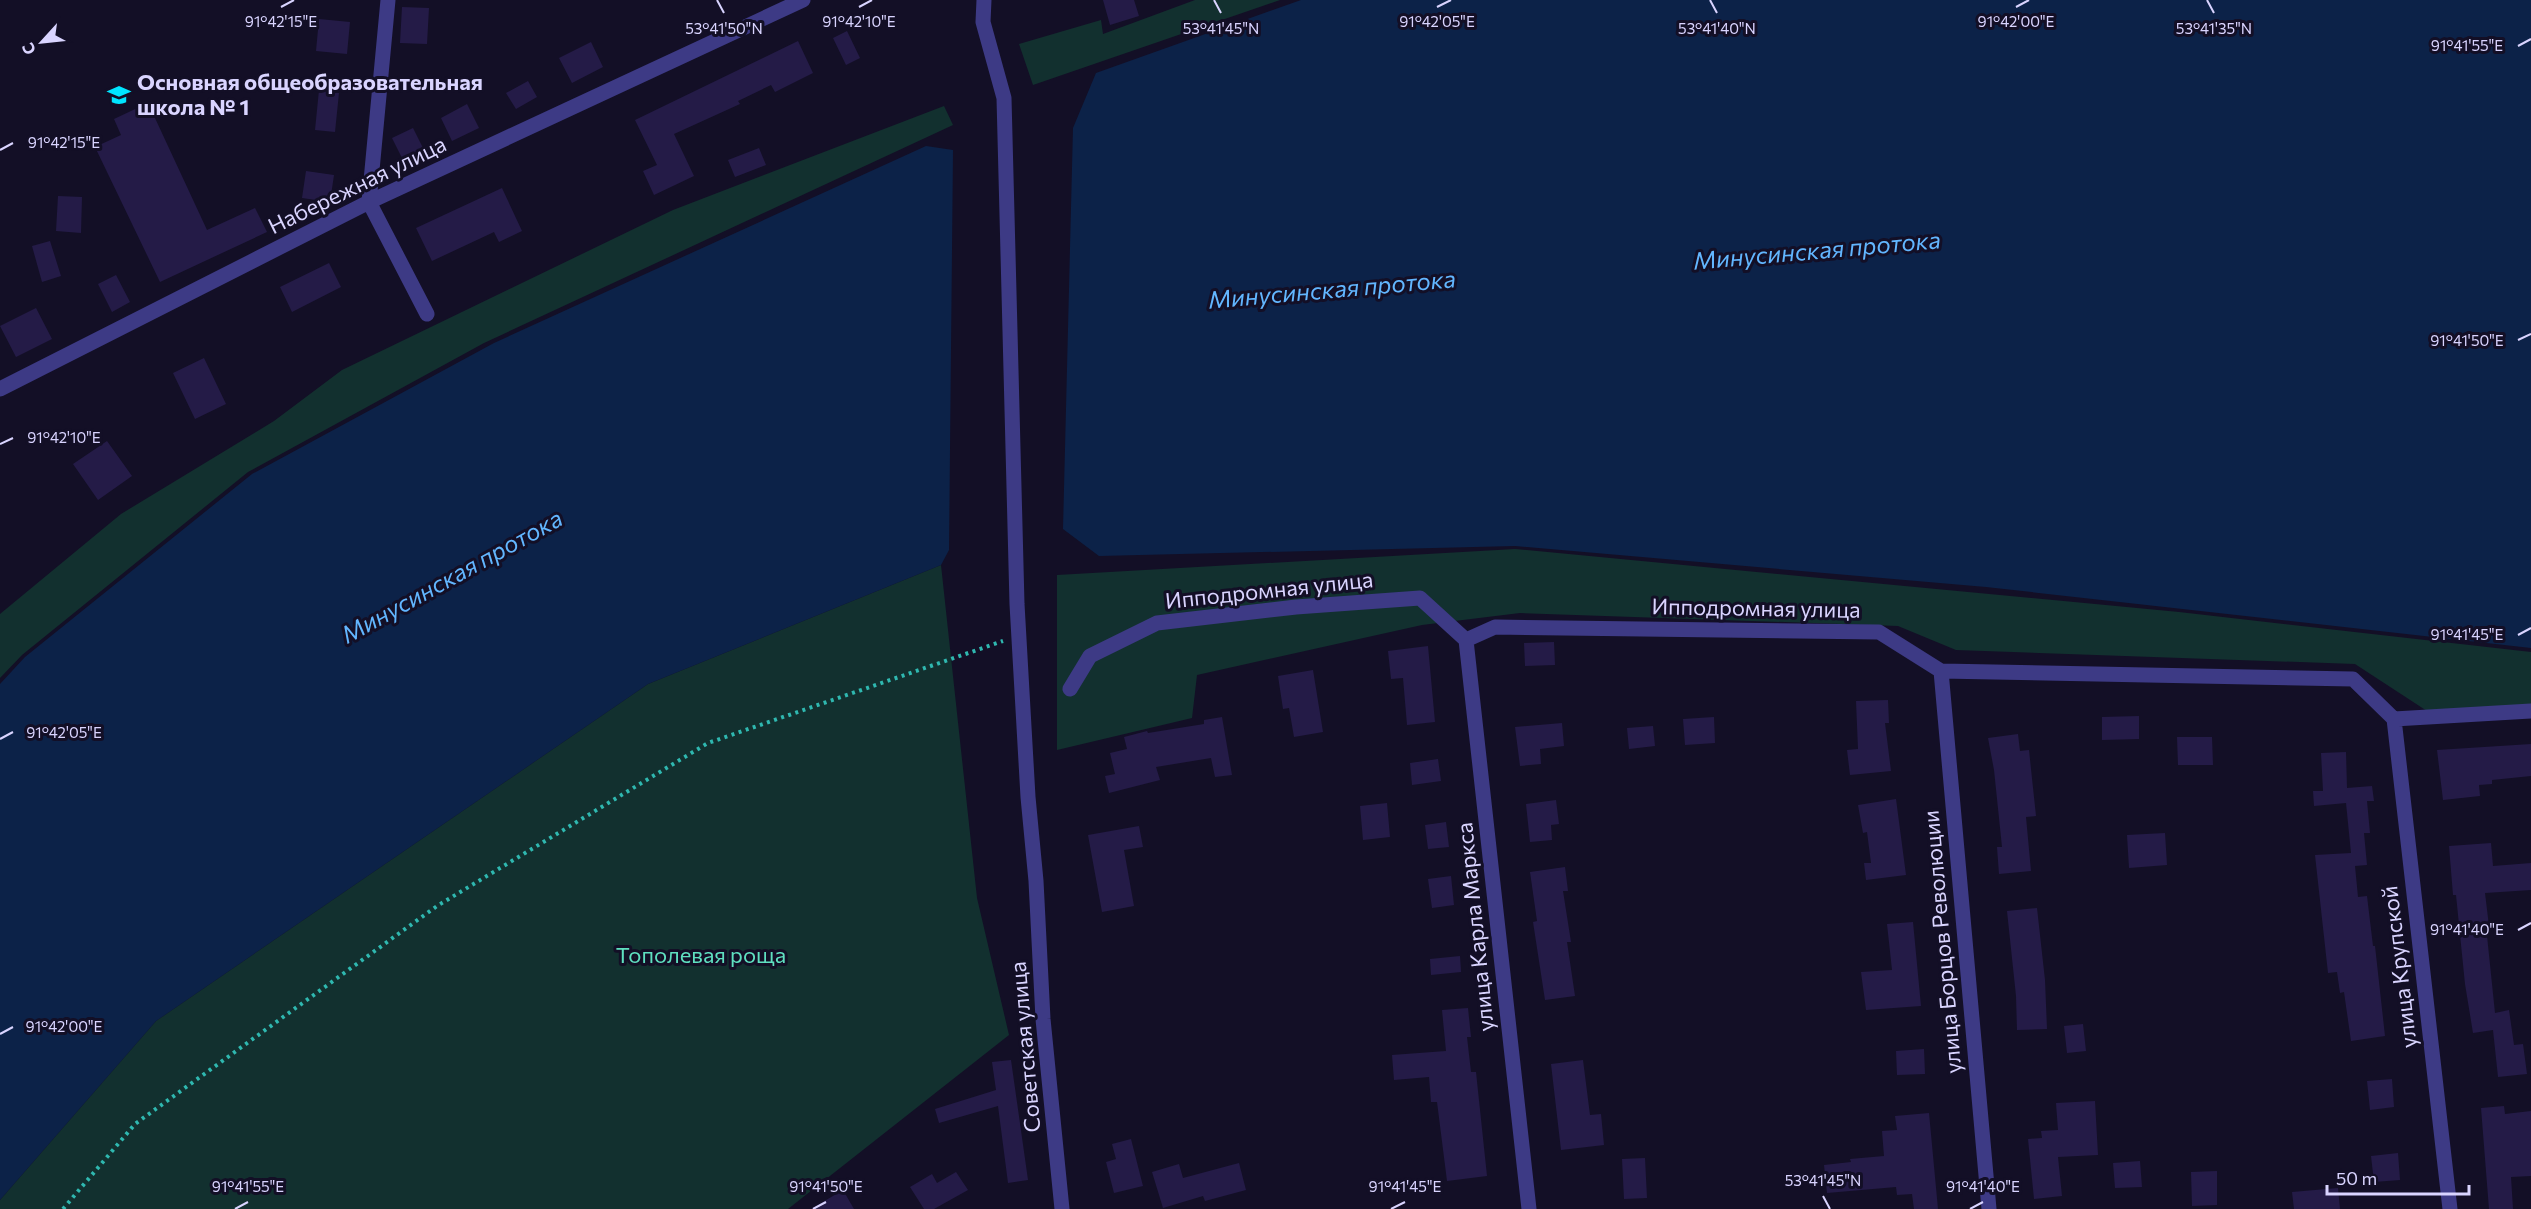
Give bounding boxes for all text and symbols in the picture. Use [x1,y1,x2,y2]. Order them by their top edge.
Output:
north arrow [12,12,72,72]
text: 91°42'15"E [245,12,317,30]
text: 91°42'10"E [822,12,896,30]
text: 91°42'05"E [1399,12,1475,30]
text: 91°42'00"E [1978,12,2055,30]
text: 53°41'50"N [685,19,763,37]
text: 53°41'45"N [1183,19,1259,37]
text: 53°41'40"N [1678,19,1756,37]
text: 53°41'35"N [2176,19,2252,37]
text: 91°41'55"E [2431,36,2503,54]
text: С [17,40,39,58]
place label: Основная общеобразовательная школа № 1 [137,68,483,120]
school or university icon: Основная общеобразовательная школа № 1 [106,82,132,108]
street label: Набережная улица [263,130,450,239]
text: 91°42'15"E [28,133,100,151]
water label: Минусинская протока [1692,224,1942,275]
water label: Минусинская протока [1207,263,1457,314]
text: 91°41'50"E [2430,331,2504,349]
text: 91°42'10"E [27,428,101,446]
water label: Минусинская протока [336,503,567,649]
street label: Ипподромная улица [1164,565,1374,614]
street label: Ипподромная улица [1651,592,1861,623]
text: 91°41'45"E [2431,625,2503,643]
text: 91°42'05"E [26,723,102,741]
street label: улица Борцов Революции [1917,809,1966,1075]
street label: улица Карла Маркса [1450,821,1499,1033]
street label: улица Крупской [2375,884,2422,1050]
text: 91°41'40"E [2430,920,2504,938]
park label: Тополевая роща [616,941,786,968]
street label: Советская улица [1004,960,1045,1134]
text: 91°42'00"E [26,1017,103,1035]
scale bar [2327,1158,2470,1196]
text: 50 m [2336,1167,2377,1189]
text: 53°41'45"N [1785,1171,1861,1189]
text: 91°41'55"E [212,1177,284,1195]
text: 91°41'50"E [789,1177,863,1195]
text: 91°41'45"E [1369,1177,1441,1195]
text: 91°41'40"E [1946,1177,2020,1195]

